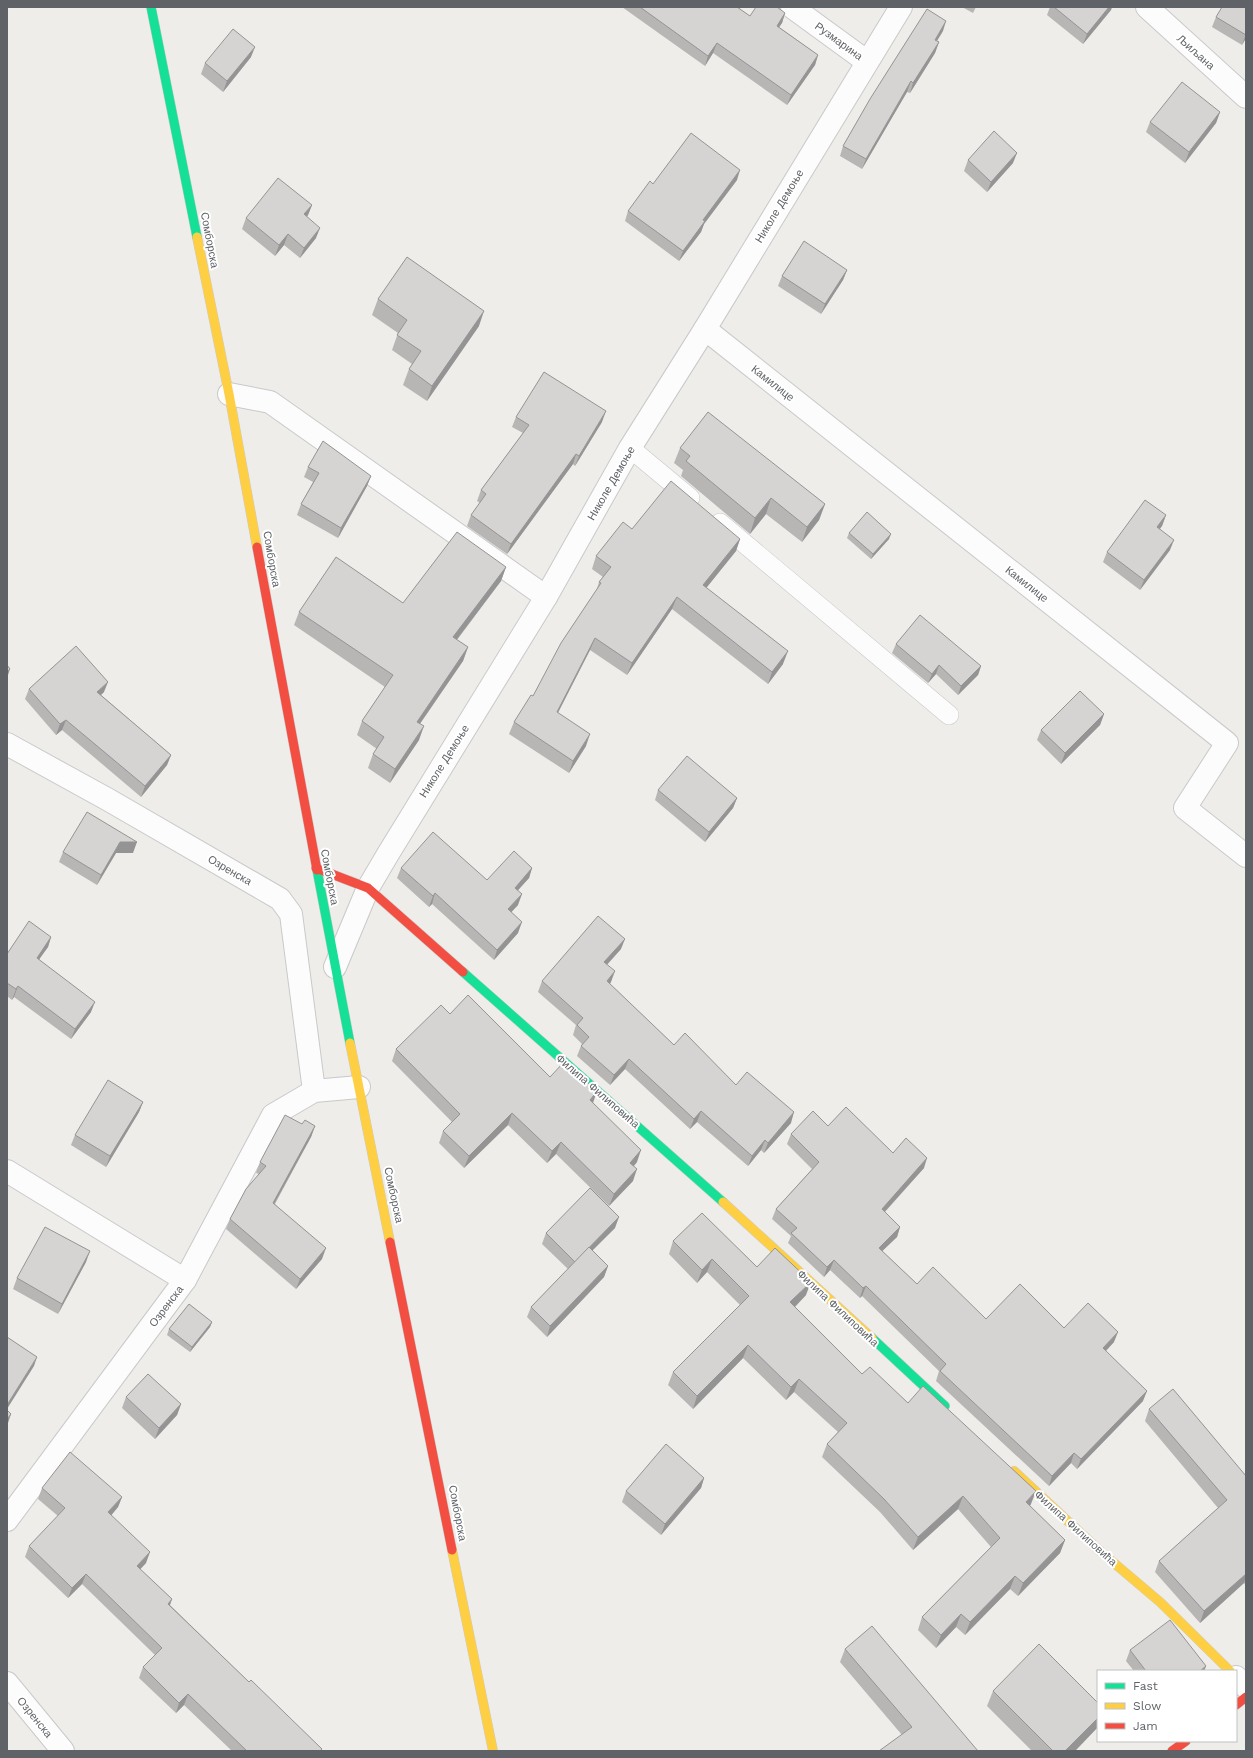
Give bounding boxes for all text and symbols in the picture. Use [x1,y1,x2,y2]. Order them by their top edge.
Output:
street label: Рузмарина [812,20,866,64]
street label: Љиљана [1174,32,1218,73]
street label: Николе Демоње [752,167,807,245]
street label: Сомборска [198,211,221,270]
street label: Камилице [749,363,797,404]
street label: Николе Демоње [585,444,638,523]
street label: Сомборска [260,530,283,589]
street label: Камилице [1003,564,1051,605]
street label: Николе Демоње [417,722,472,800]
street label: Сомборска [318,848,341,907]
street label: Озренска [205,853,255,889]
street label: Филипа Филиповића [553,1052,643,1132]
street label: Сомборска [381,1166,406,1225]
street label: Филипа Филиповића [794,1267,882,1350]
street label: Озренска [147,1282,187,1330]
street label: Сомборска [446,1484,469,1543]
street label: Филипа Филиповића [1032,1488,1120,1569]
legend [1097,1670,1237,1742]
text: Fast [1133,1679,1158,1693]
street label: Озренска [14,1694,56,1741]
text: Slow [1133,1699,1161,1713]
text: Jam [1133,1719,1158,1733]

